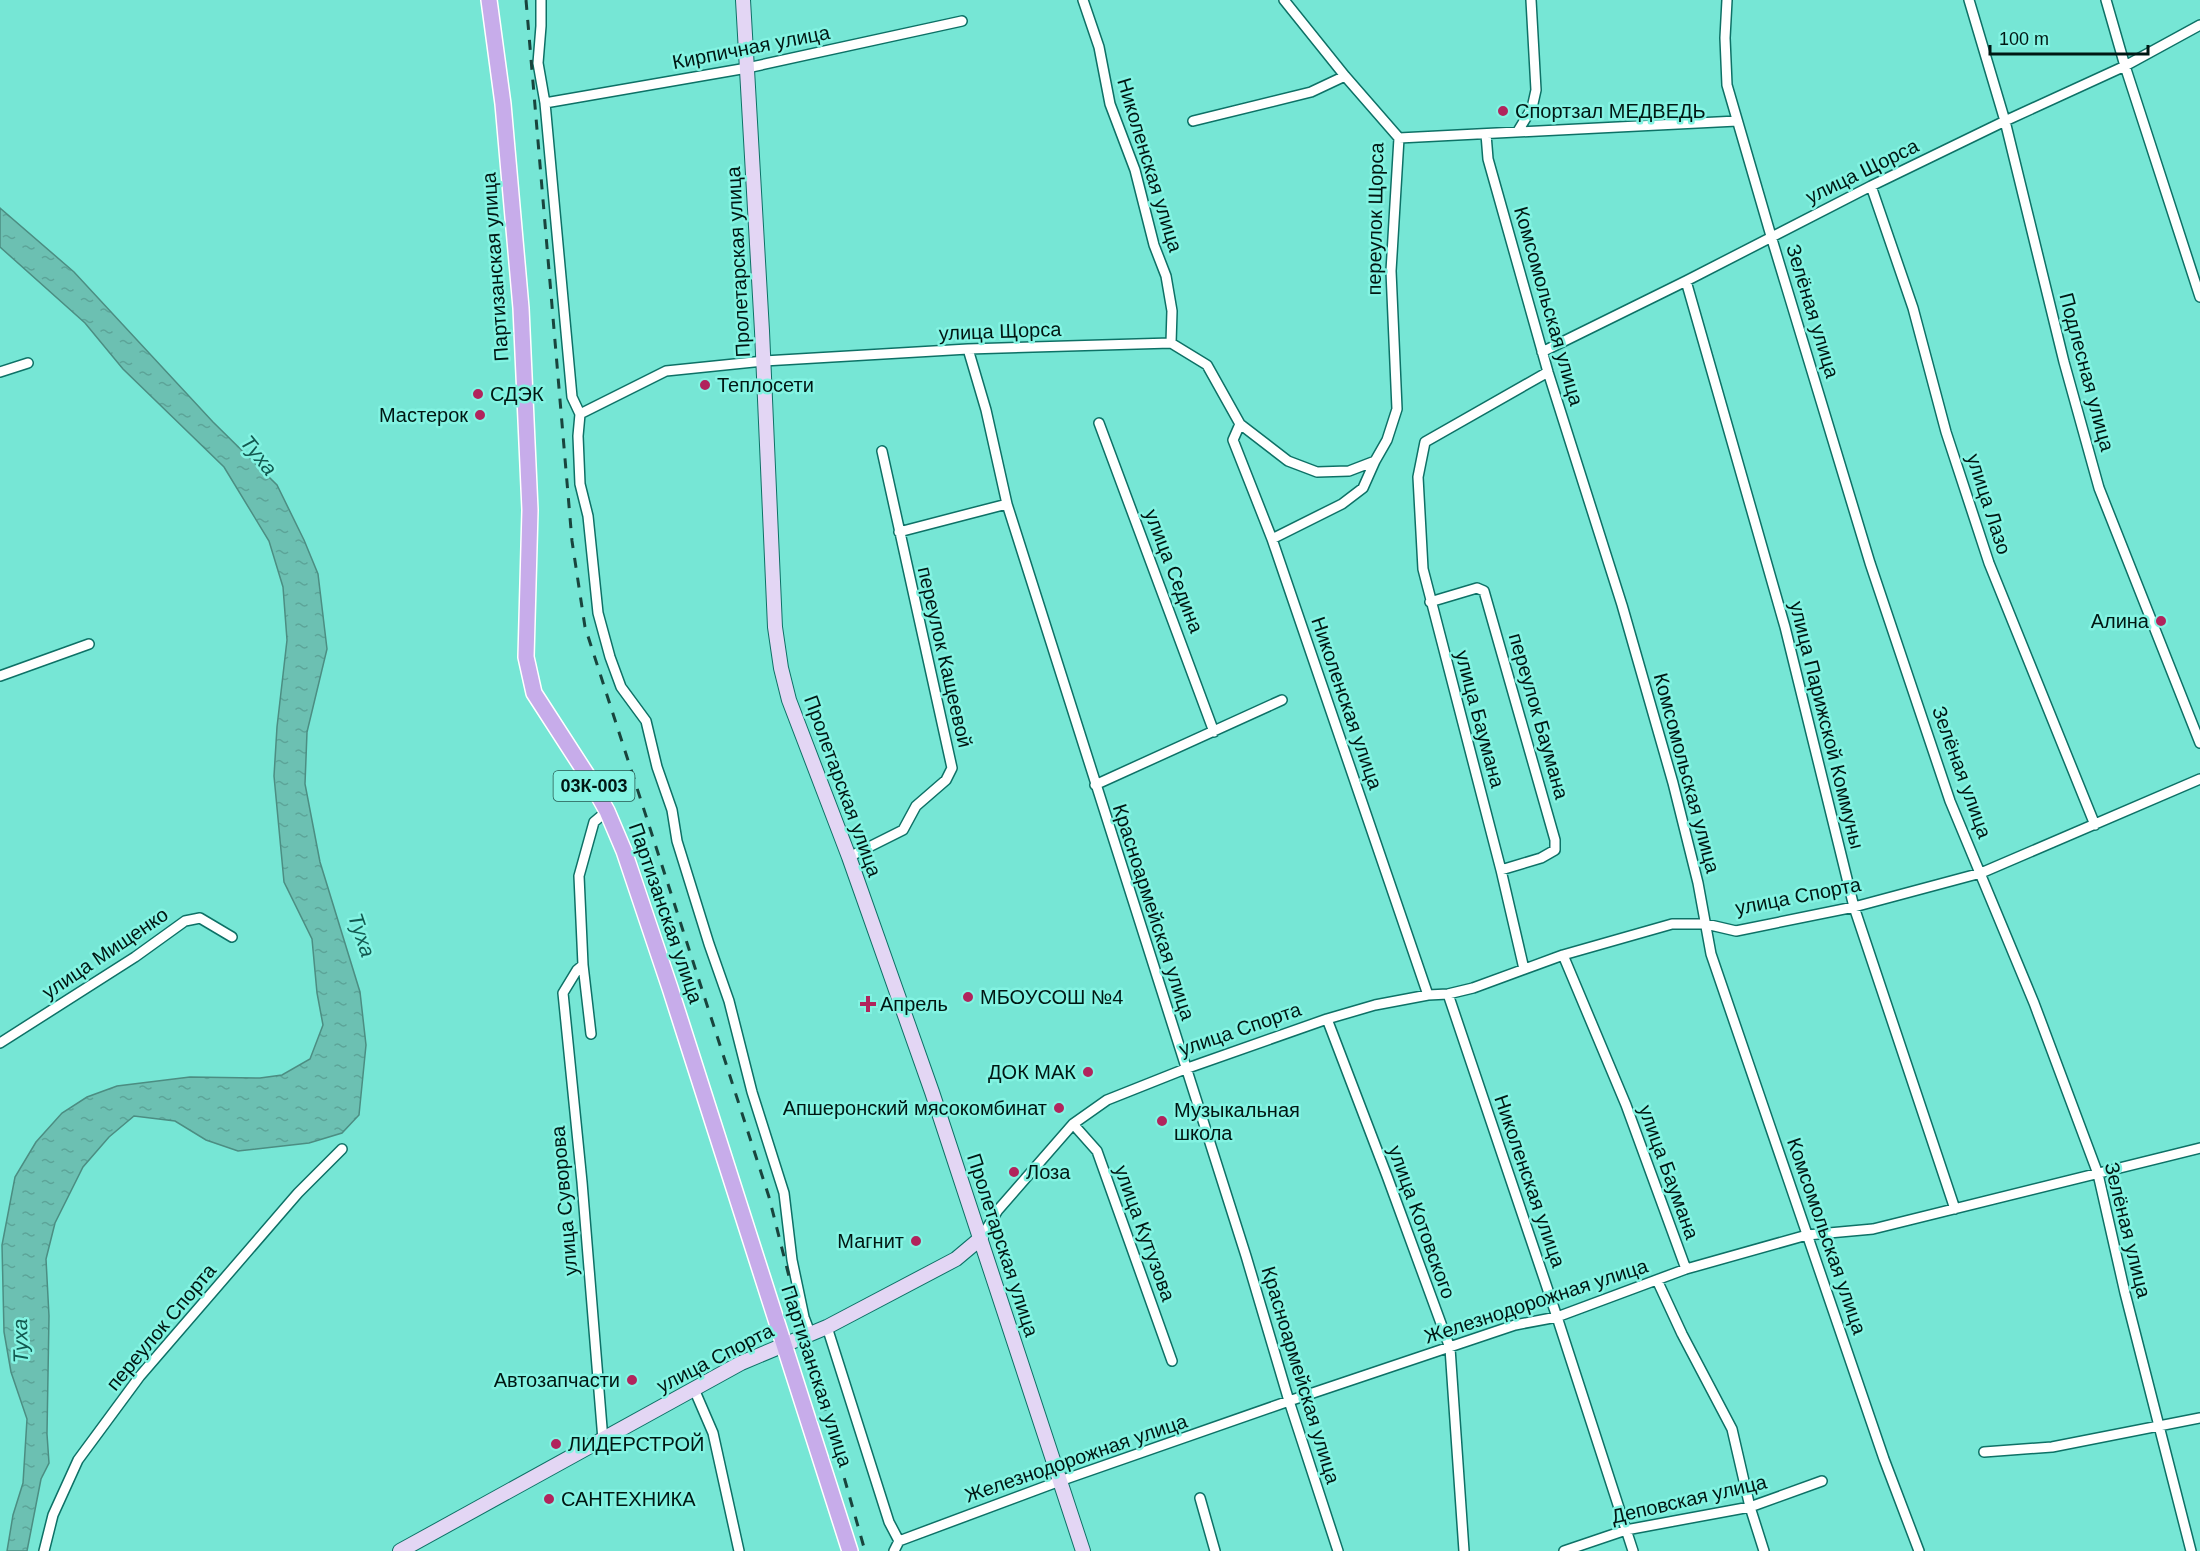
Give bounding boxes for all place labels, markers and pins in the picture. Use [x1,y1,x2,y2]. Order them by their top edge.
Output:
place label: Спортзал МЕДВЕДЬ [1515,100,1706,122]
marker: Спортзал МЕДВЕДЬ [1496,104,1510,118]
place label: Теплосети [717,374,814,396]
marker: Теплосети [698,378,712,392]
place label: СДЭК [490,383,544,405]
marker: СДЭК [471,387,485,401]
place label: Мастерок [379,404,468,426]
marker: Мастерок [473,408,487,422]
place label: Алина [2091,610,2150,632]
marker: Алина [2154,614,2168,628]
place label: МБОУСОШ №4 [980,986,1123,1008]
marker: МБОУСОШ №4 [961,990,975,1004]
place label: Апрель [880,993,948,1015]
marker: Апрель [861,997,875,1011]
place label: ДОК МАК [988,1061,1076,1083]
marker: ДОК МАК [1081,1065,1095,1079]
place label: Апшеронский мясокомбинат [783,1097,1047,1119]
place label: Музыкальная школа [1174,1099,1300,1144]
marker: Апшеронский мясокомбинат [1052,1101,1066,1115]
marker: Музыкальная школа [1155,1114,1169,1128]
place label: Лоза [1026,1161,1071,1183]
marker: Лоза [1007,1165,1021,1179]
place label: Магнит [837,1230,904,1252]
marker: Магнит [909,1234,923,1248]
place label: Автозапчасти [494,1369,620,1391]
marker: Автозапчасти [625,1373,639,1387]
place label: ЛИДЕРСТРОЙ [568,1432,704,1455]
marker: ЛИДЕРСТРОЙ [549,1437,563,1451]
place label: САНТЕХНИКА [561,1488,696,1510]
marker: САНТЕХНИКА [542,1492,556,1506]

